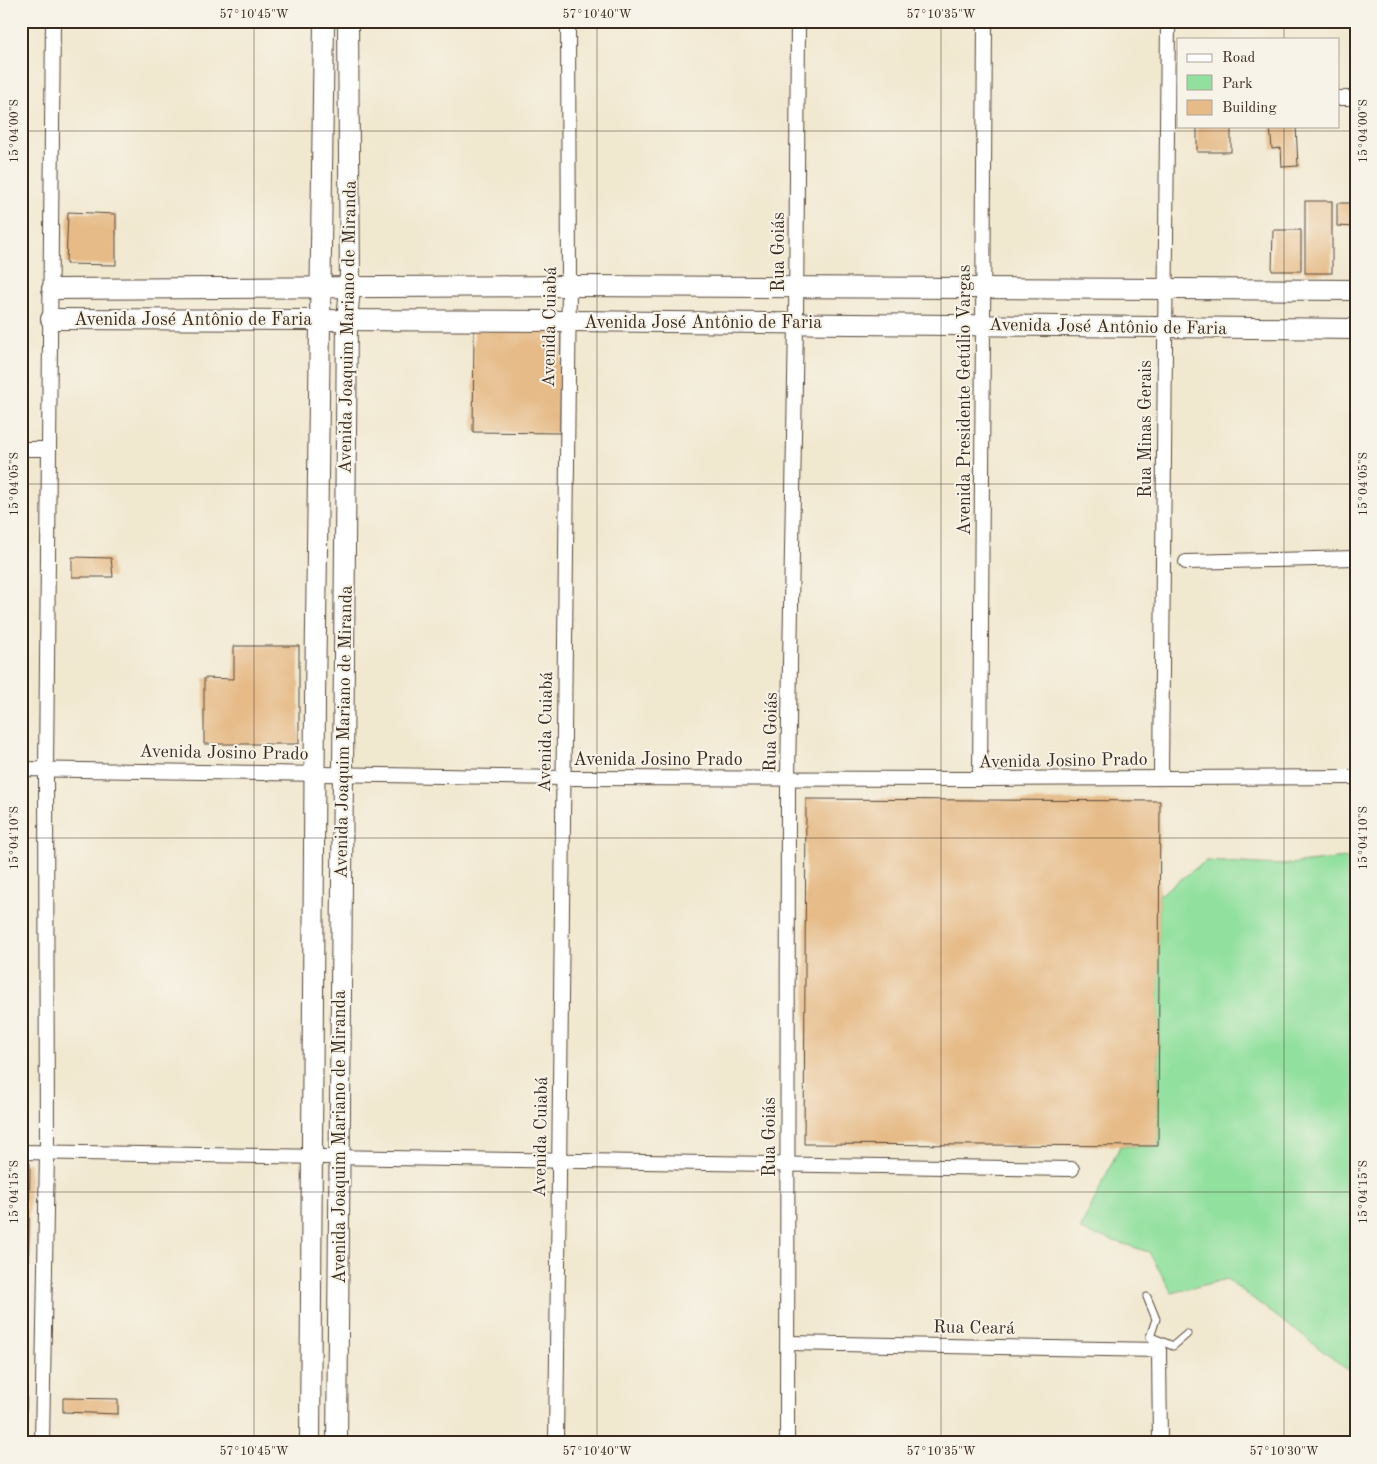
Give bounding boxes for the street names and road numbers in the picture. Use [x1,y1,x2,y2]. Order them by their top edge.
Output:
street label: Avenida Joaquim Mariano de Miranda [336,180,360,474]
street label: Rua Goiás [770,212,788,292]
street label: Avenida Presidente Getúlio Vargas [956,264,974,536]
street label: Avenida Cuiabá [540,266,560,388]
street label: Avenida José Antônio de Faria [74,311,312,329]
street label: Avenida José Antônio de Faria [584,314,822,332]
street label: Avenida José Antônio de Faria [989,316,1227,338]
street label: Rua Minas Gerais [1137,360,1155,498]
street label: Avenida Joaquim Mariano de Miranda [332,585,356,879]
street label: Avenida Cuiabá [536,671,556,793]
street label: Rua Goiás [761,692,781,772]
street label: Avenida Josino Prado [139,743,309,763]
street label: Avenida Josino Prado [573,751,743,769]
street label: Avenida Josino Prado [978,751,1148,771]
street label: Avenida Joaquim Mariano de Miranda [331,990,349,1284]
street label: Avenida Cuiabá [531,1076,551,1198]
street label: Rua Goiás [761,1097,779,1177]
street label: Rua Ceará [933,1318,1015,1338]

